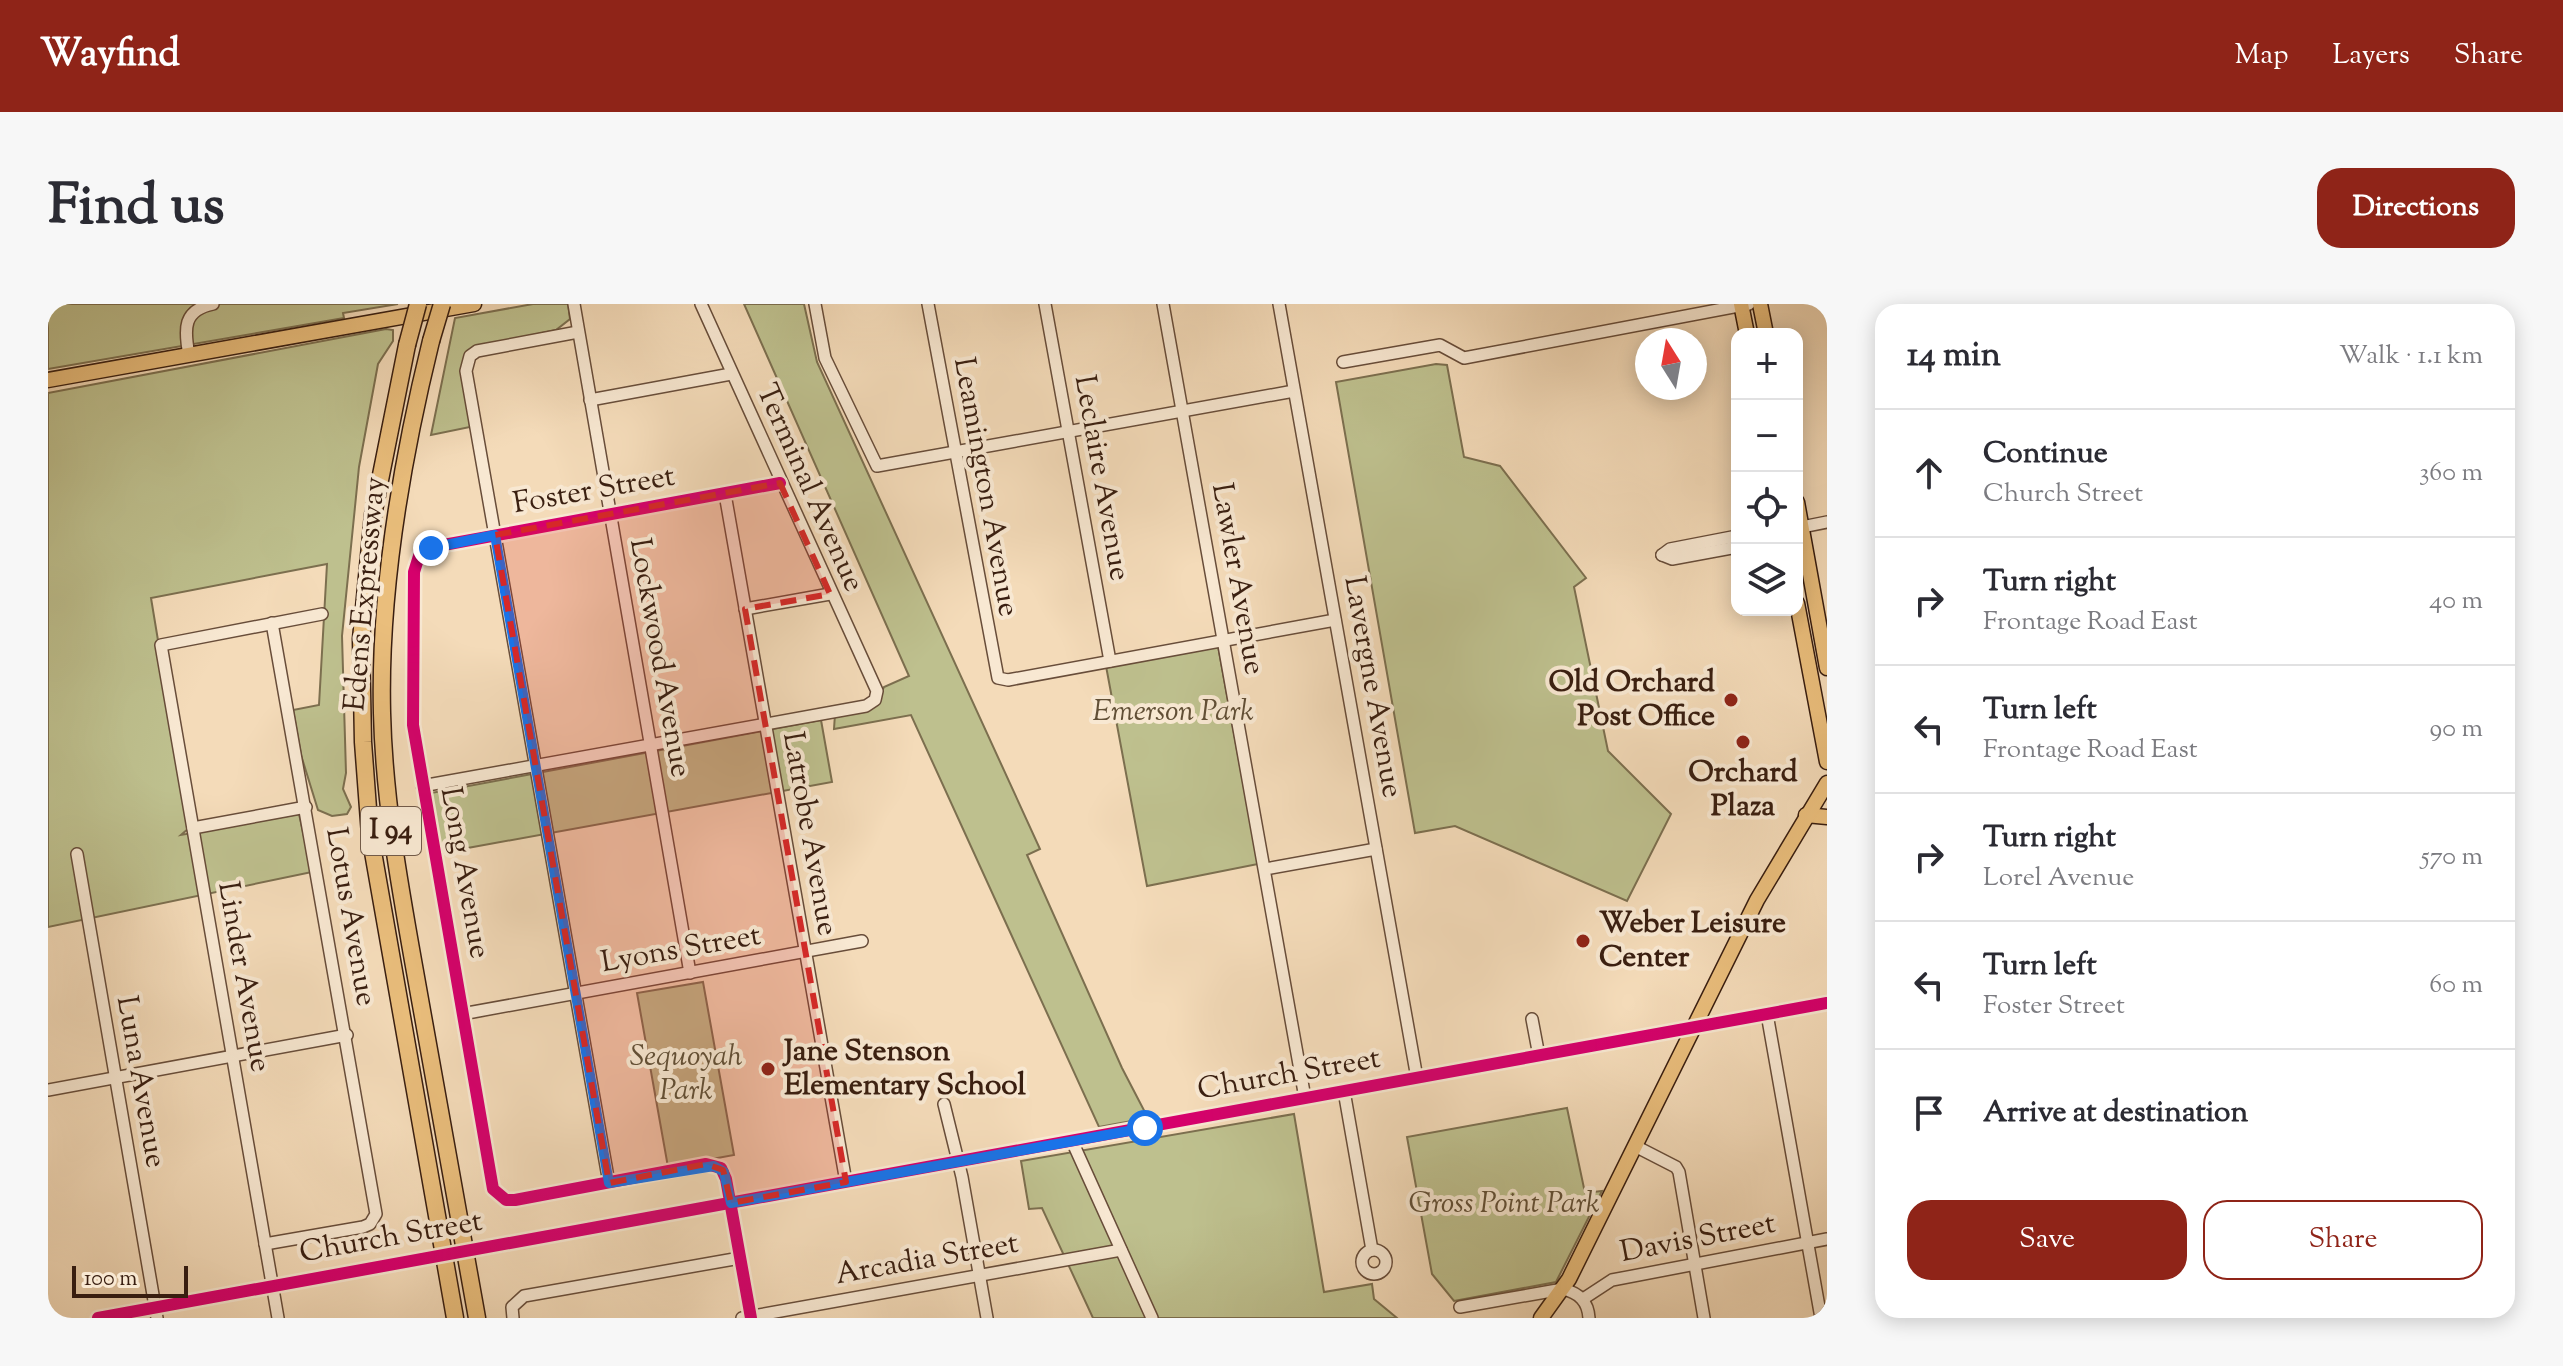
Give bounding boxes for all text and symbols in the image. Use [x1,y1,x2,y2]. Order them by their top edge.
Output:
text: Wayfind [40,29,180,83]
text: Map [2235,36,2288,76]
text: Layers [2332,36,2410,76]
text: Share [2454,36,2523,76]
text: Find us [48,168,224,249]
button: Directions [2317,168,2515,248]
north arrow [1635,328,1707,400]
map controls [1731,328,1803,616]
button: + [1731,328,1803,400]
text: 14 min [1907,332,2001,381]
text: Walk · 1.1 km [2339,338,2483,375]
street label: Leamington Avenue [941,354,1029,620]
street label: Leclaire Avenue [1062,372,1140,584]
street label: Terminal Avenue [744,377,874,599]
button: − [1731,400,1803,472]
text: Continue [1983,433,2108,476]
icon: ahead [1907,451,1951,495]
text: 360 m [2419,455,2483,492]
street label: Foster Street [510,456,678,526]
button: locate [1731,472,1803,544]
street label: Edens Expressway [334,475,398,713]
text: Church Street [1983,476,2143,513]
street label: Lawler Avenue [1199,480,1275,678]
route end [413,530,449,566]
street label: Lockwood Avenue [617,535,701,781]
button: layers [1731,544,1803,616]
text: Turn right [1983,561,2116,604]
street label: Lavergne Avenue [1331,573,1413,801]
icon: right [1907,579,1951,623]
text: 40 m [2429,583,2483,620]
text: Frontage Road East [1983,604,2198,641]
place label: Old Orchard Post Office [1549,662,1715,739]
text: Turn left [1983,689,2097,732]
park label: Emerson Park [1092,691,1254,734]
marker: Old Orchard Post Office [1722,691,1740,709]
icon: left [1907,707,1951,751]
text: 90 m [2430,711,2483,748]
street label: Latrobe Avenue [770,729,848,939]
text: Frontage Road East [1983,732,2198,769]
marker: Orchard Plaza [1734,733,1752,751]
place label: Orchard Plaza [1688,752,1798,829]
street label: Long Avenue [428,784,500,962]
road number: I 94 [361,807,421,855]
text: Turn right [1983,817,2116,860]
street label: Lotus Avenue [313,824,387,1010]
icon: right [1907,835,1951,879]
text: 570 m [2421,839,2483,876]
text: Lorel Avenue [1983,860,2134,897]
street label: Linder Avenue [205,878,281,1076]
place label: Weber Leisure Center [1599,903,1786,980]
street label: Lyons Street [598,915,764,985]
marker: Weber Leisure Center [1574,932,1592,950]
text: Turn left [1983,945,2097,988]
icon: left [1907,963,1951,1007]
text: 60 m [2429,967,2483,1004]
text: Foster Street [1983,988,2125,1025]
street label: Luna Avenue [104,993,176,1171]
place label: Jane Stenson Elementary School [782,1031,1027,1108]
park label: Sequoyah Park [630,1036,743,1113]
street label: Church Street [1194,1038,1384,1112]
marker: Jane Stenson Elementary School [759,1060,777,1078]
icon: arrive [1907,1091,1951,1135]
text: Arrive at destination [1983,1092,2248,1135]
route start [1127,1110,1163,1146]
park label: Gross Point Park [1409,1183,1599,1226]
button: Save [1907,1200,2187,1280]
button: Share [2203,1200,2483,1280]
street label: Church Street [296,1201,486,1275]
street label: Davis Street [1617,1203,1779,1275]
street label: Arcadia Street [832,1223,1022,1297]
scale bar [72,1262,188,1298]
text: 100 m [84,1264,137,1296]

